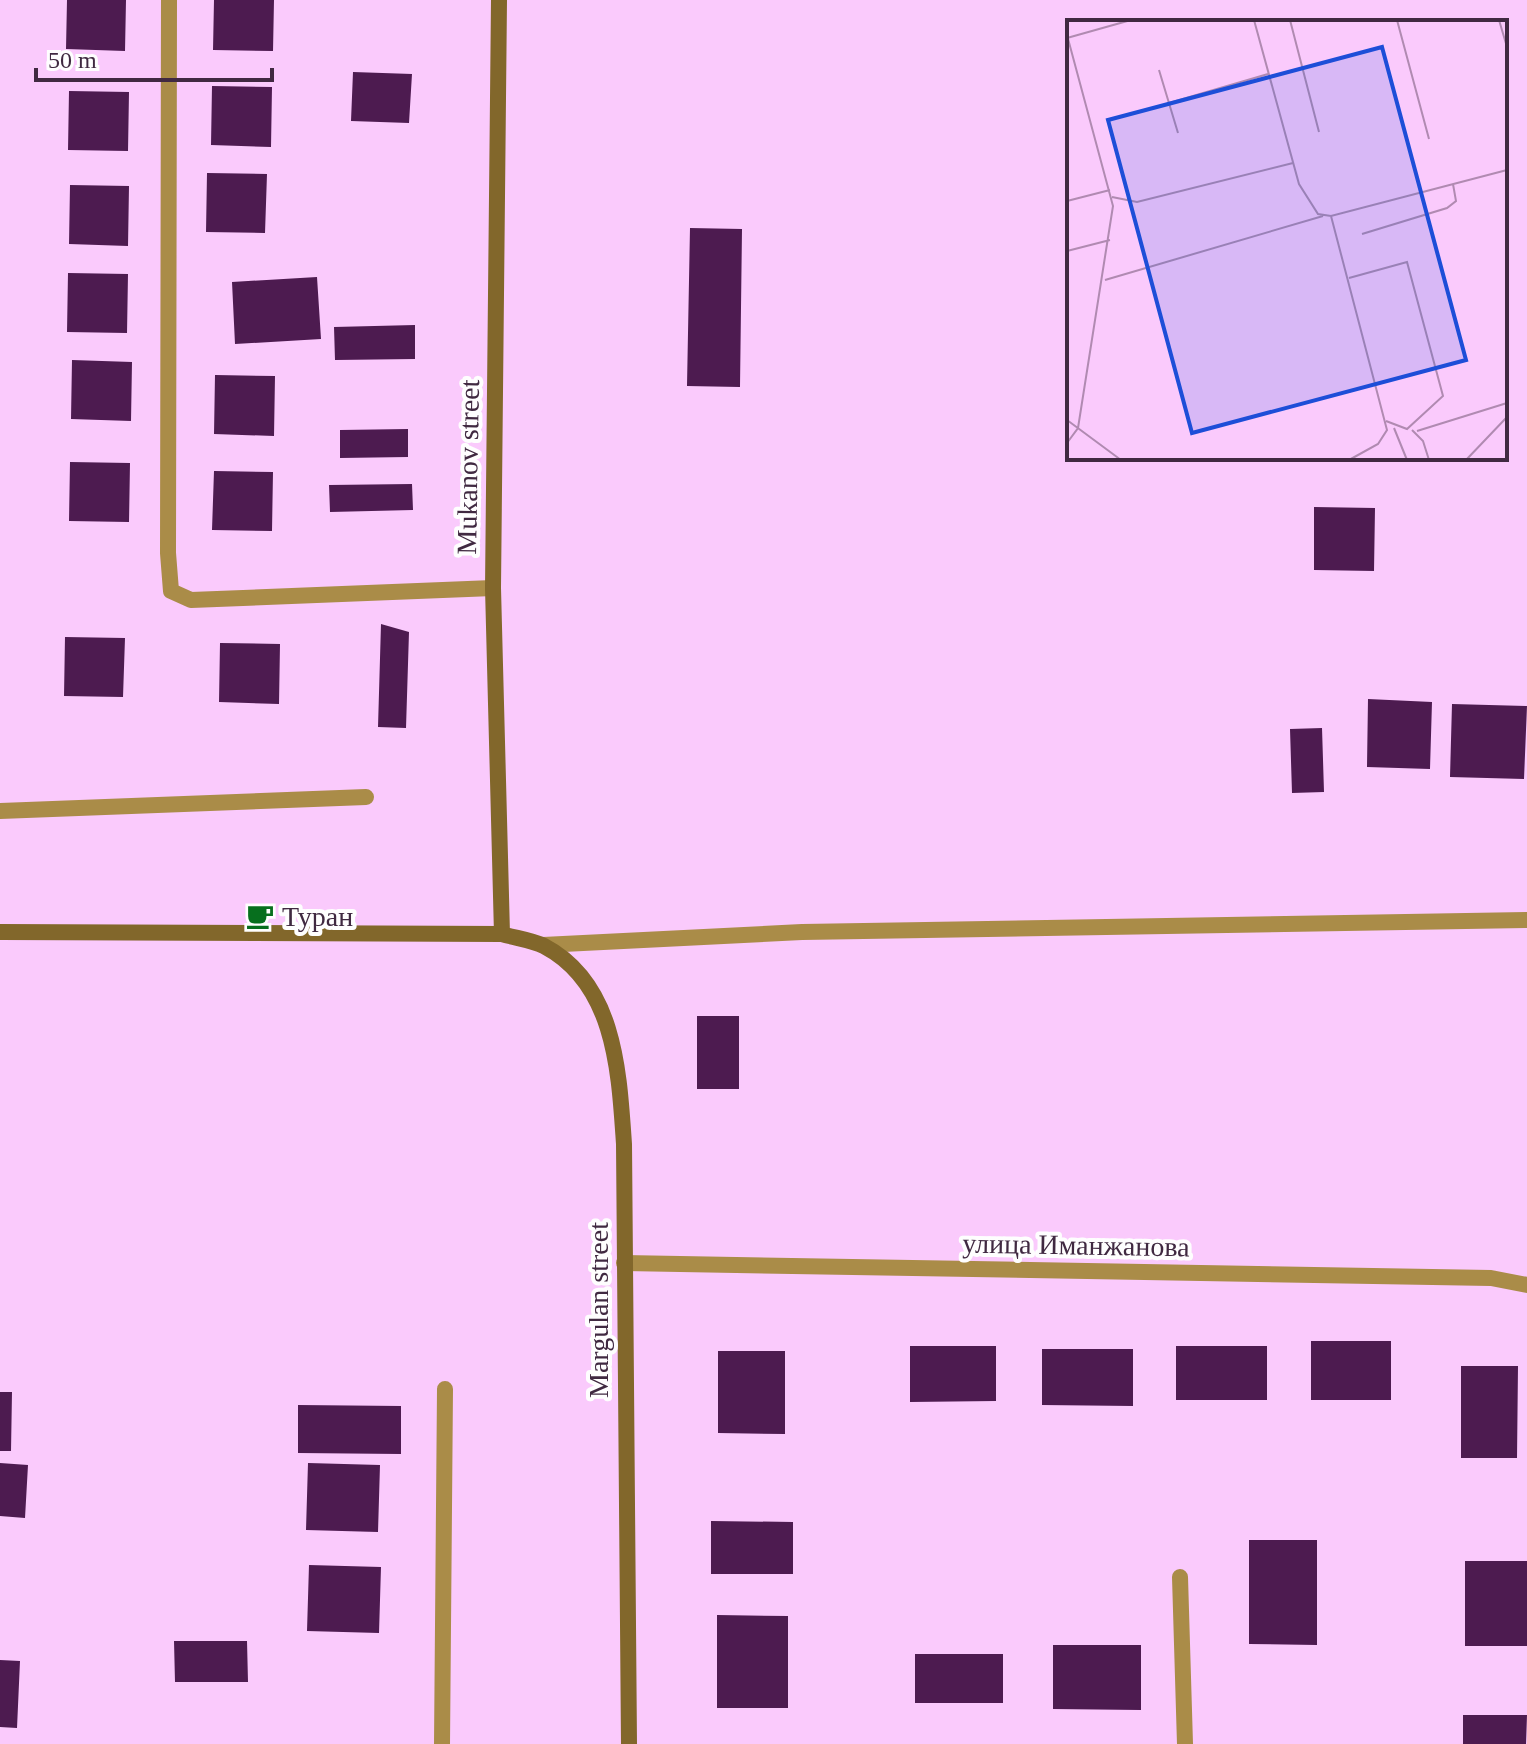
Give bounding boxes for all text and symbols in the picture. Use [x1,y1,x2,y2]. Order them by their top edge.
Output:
inset map [1067,20,1507,460]
scale bar [36,32,272,82]
text: 50 m [48,47,97,73]
street label: Mukanov street [451,379,485,555]
cafe icon: Туран [245,901,275,931]
place label: Туран [282,901,353,932]
street label: Margulan street [583,1222,614,1398]
street label: улица Иманжанова [962,1228,1190,1262]

